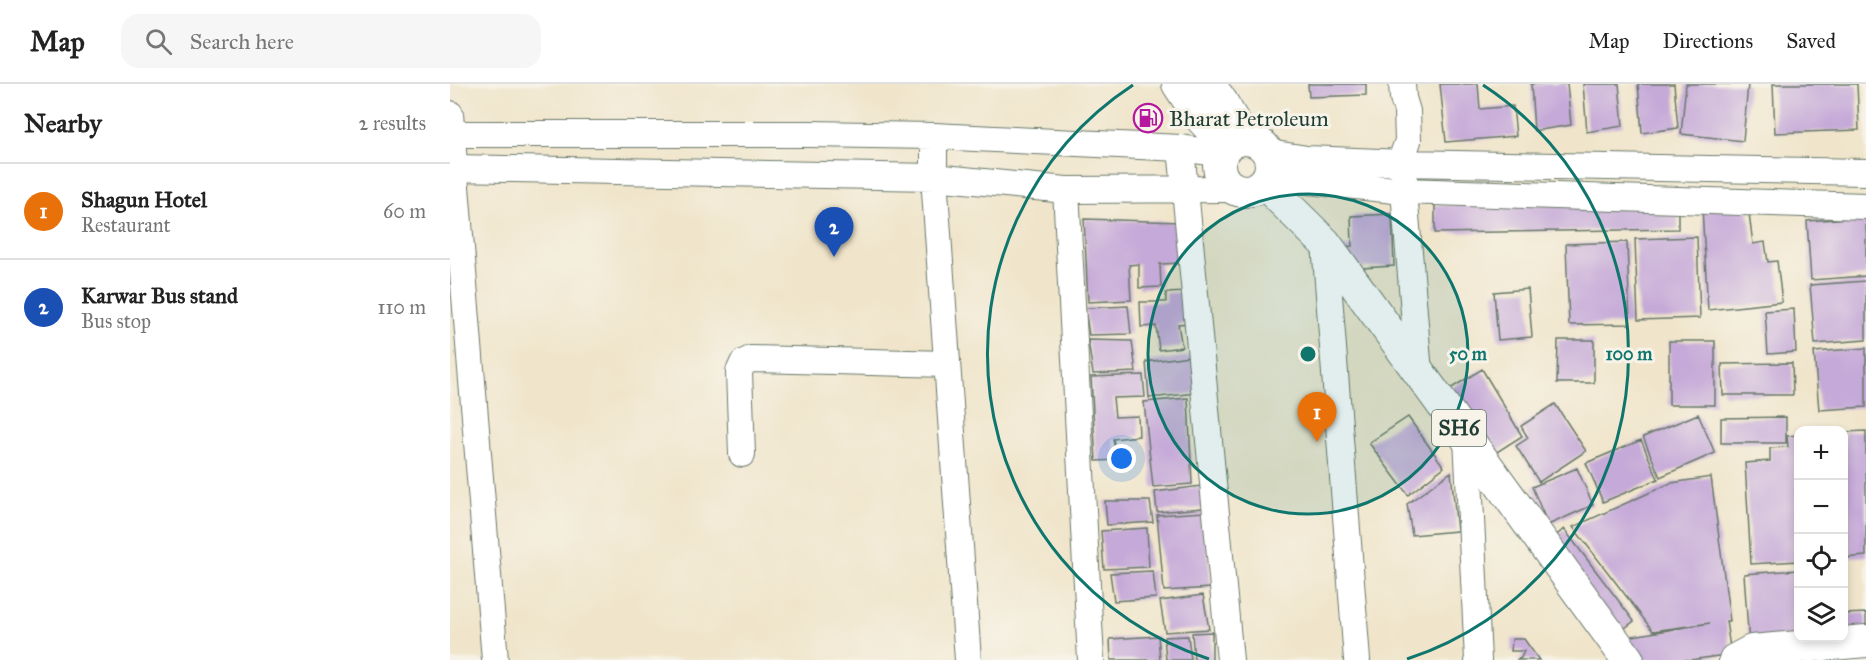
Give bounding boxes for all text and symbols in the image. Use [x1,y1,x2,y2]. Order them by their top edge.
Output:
search box [121,14,541,68]
text: Map [30,24,85,59]
icon: search [142,25,175,58]
text: Search here [190,28,294,55]
text: Map [1589,28,1630,54]
text: Directions [1663,28,1753,54]
text: Saved [1786,28,1836,54]
fuel station icon: Bharat Petroleum [1132,102,1164,134]
place label: Bharat Petroleum [1169,105,1329,132]
text: Nearby [24,107,102,139]
text: 2 results [358,111,426,135]
text: Shagun Hotel [81,186,207,213]
text: 1 [40,199,47,223]
text: 60 m [383,199,426,223]
pin: 2 [814,208,854,257]
text: Restaurant [81,213,171,237]
text: Karwar Bus stand [81,282,238,309]
text: 2 [39,295,48,319]
text: 110 m [378,295,426,319]
text: Bus stop [81,309,151,333]
text: 50 m [1449,343,1488,365]
text: 100 m [1606,343,1653,365]
centre of rings [1298,344,1318,364]
pin: 1 [1298,392,1336,442]
road number: SH6 [1432,410,1486,446]
map controls [1794,426,1848,642]
button: + [1794,426,1848,480]
your location [1107,444,1136,473]
button: − [1794,480,1848,534]
button: locate [1794,534,1848,588]
button: layers [1794,588,1848,642]

